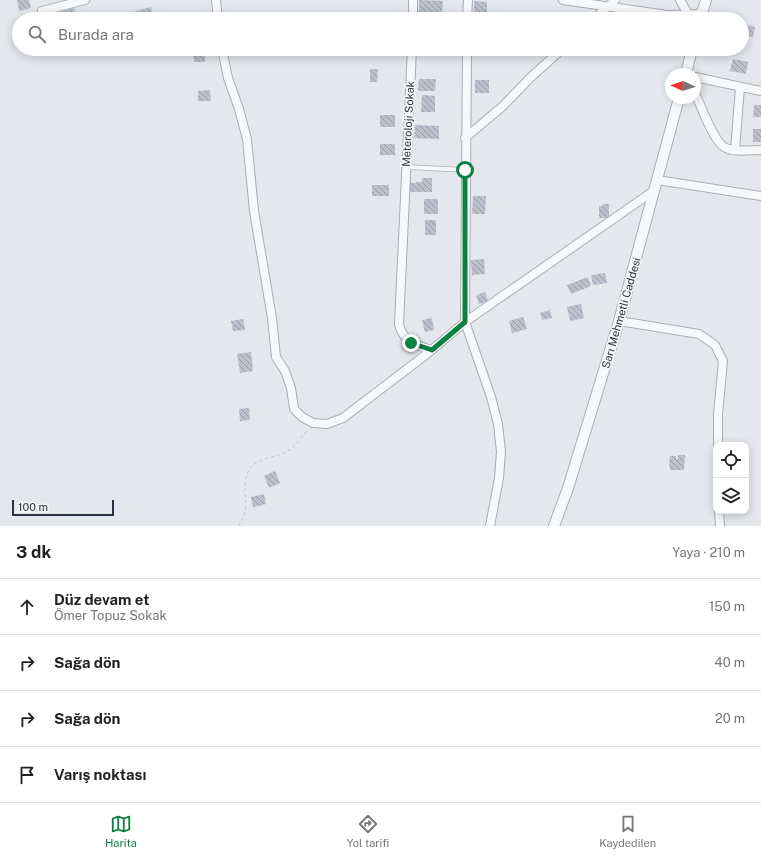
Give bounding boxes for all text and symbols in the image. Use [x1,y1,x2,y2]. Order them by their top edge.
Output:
search box [12,12,749,56]
icon: search [26,23,48,45]
text: Burada ara [58,26,134,43]
north arrow [665,68,701,104]
street label: Meteroloji Sokak [400,81,416,167]
route start [456,161,474,179]
street label: Sarı Mehmetli Caddesi [599,256,643,370]
route end [402,334,420,352]
map controls [713,442,749,514]
button: locate [713,442,749,478]
button: layers [713,478,749,514]
scale bar [12,498,114,517]
text: 100 m [18,501,48,513]
text: 3 dk [16,542,51,562]
text: Yaya · 210 m [672,545,745,560]
text: Düz devam et [54,591,149,608]
icon: ahead [16,596,38,618]
text: 150 m [709,599,745,614]
text: Ömer Topuz Sokak [54,608,167,623]
icon: right [16,652,38,674]
text: Sağa dön [54,654,120,671]
text: 40 m [714,655,745,670]
icon: right [16,708,38,730]
text: Sağa dön [54,710,120,727]
text: 20 m [715,711,745,726]
icon: arrive [16,764,38,786]
text: Varış noktası [54,766,146,783]
tab: Harita [105,813,137,849]
tab: Yol tarifi [347,813,389,849]
tab: Kaydedilen [599,813,656,849]

